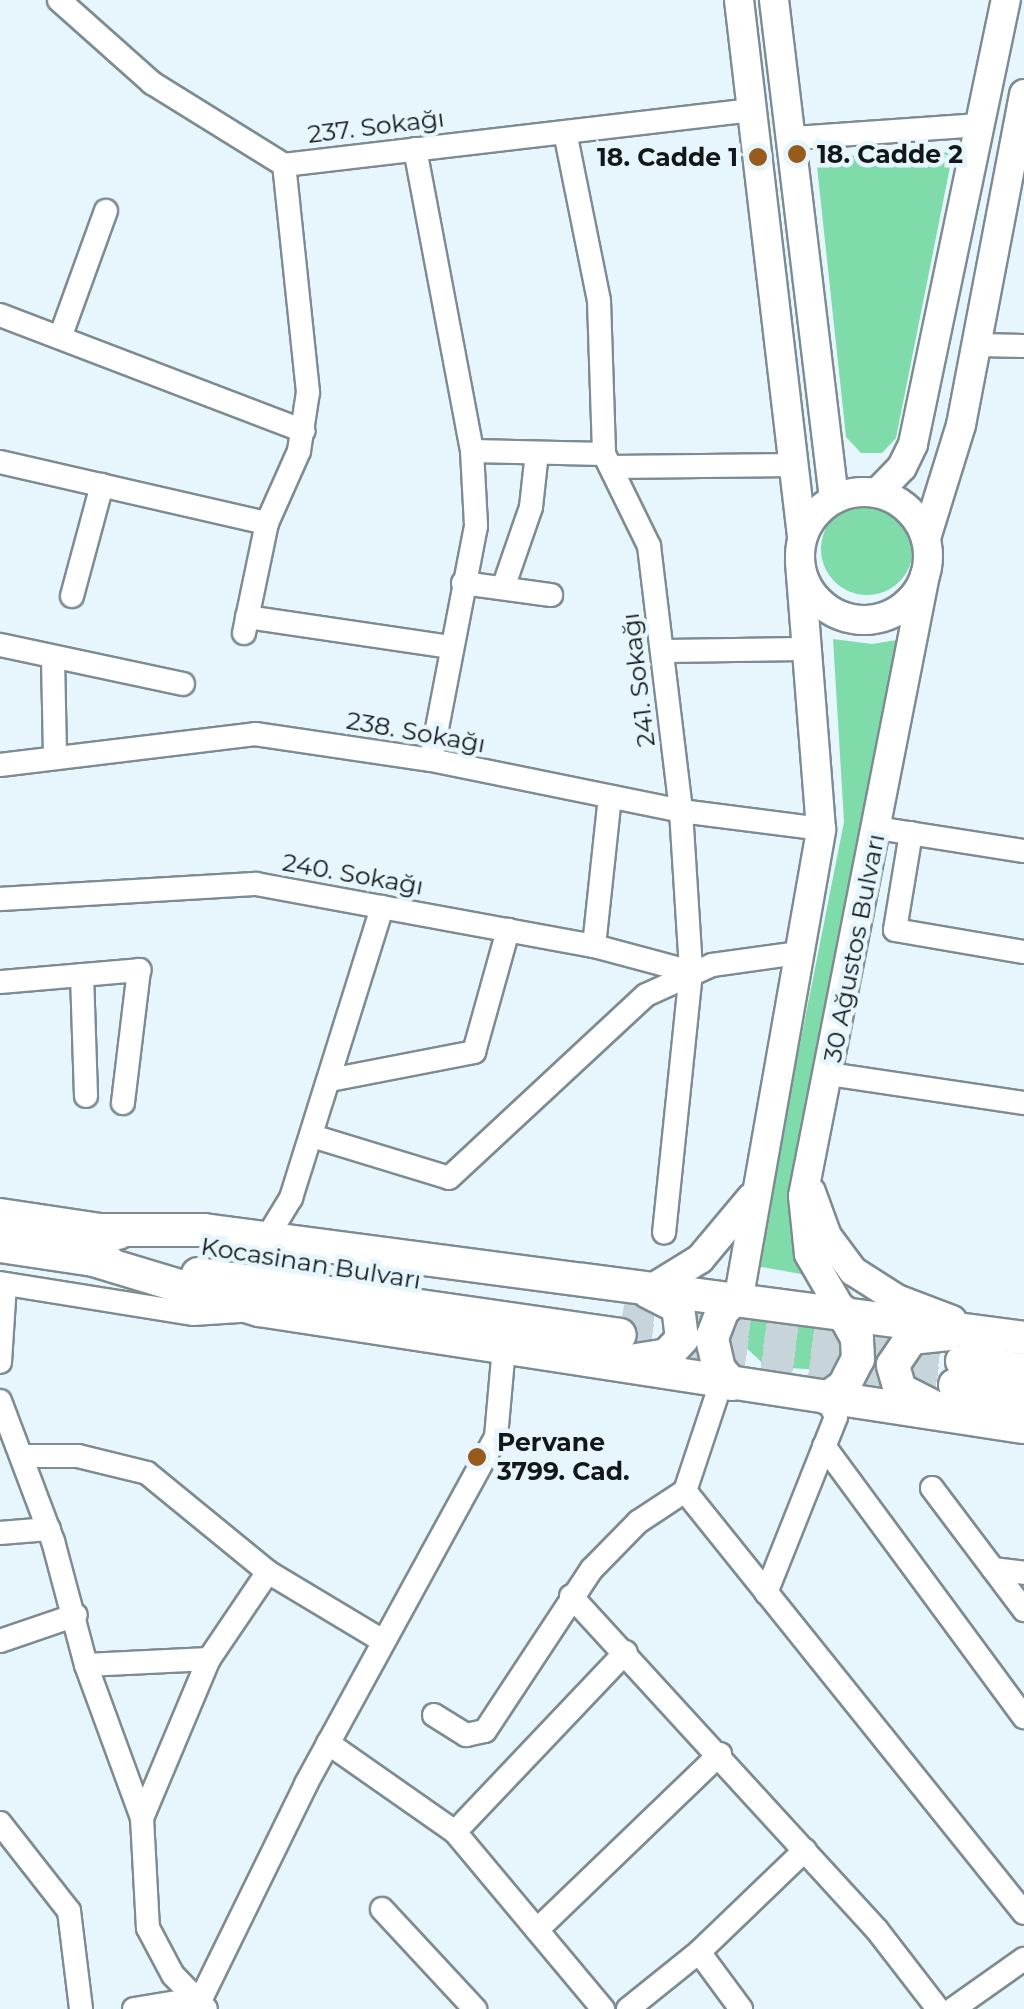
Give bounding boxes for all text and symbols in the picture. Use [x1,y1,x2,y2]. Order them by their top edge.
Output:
street label: 237. Sokağı [306,103,446,149]
place label: 18. Cadde 2 [817,139,963,169]
place label: 18. Cadde 1 [597,142,738,172]
marker: 18. Cadde 2 [786,143,808,165]
marker: 18. Cadde 1 [747,146,769,168]
street label: 241. Sokağı [615,611,661,749]
street label: 238. Sokağı [344,705,488,759]
street label: 30 Ağustos Bulvarı [817,831,891,1065]
street label: 240. Sokağı [280,847,426,901]
street label: Kocasinan Bulvarı [199,1231,423,1295]
place label: Pervane 3799. Cad. [497,1428,630,1487]
marker: Pervane 3799. Cad. [466,1446,488,1468]

